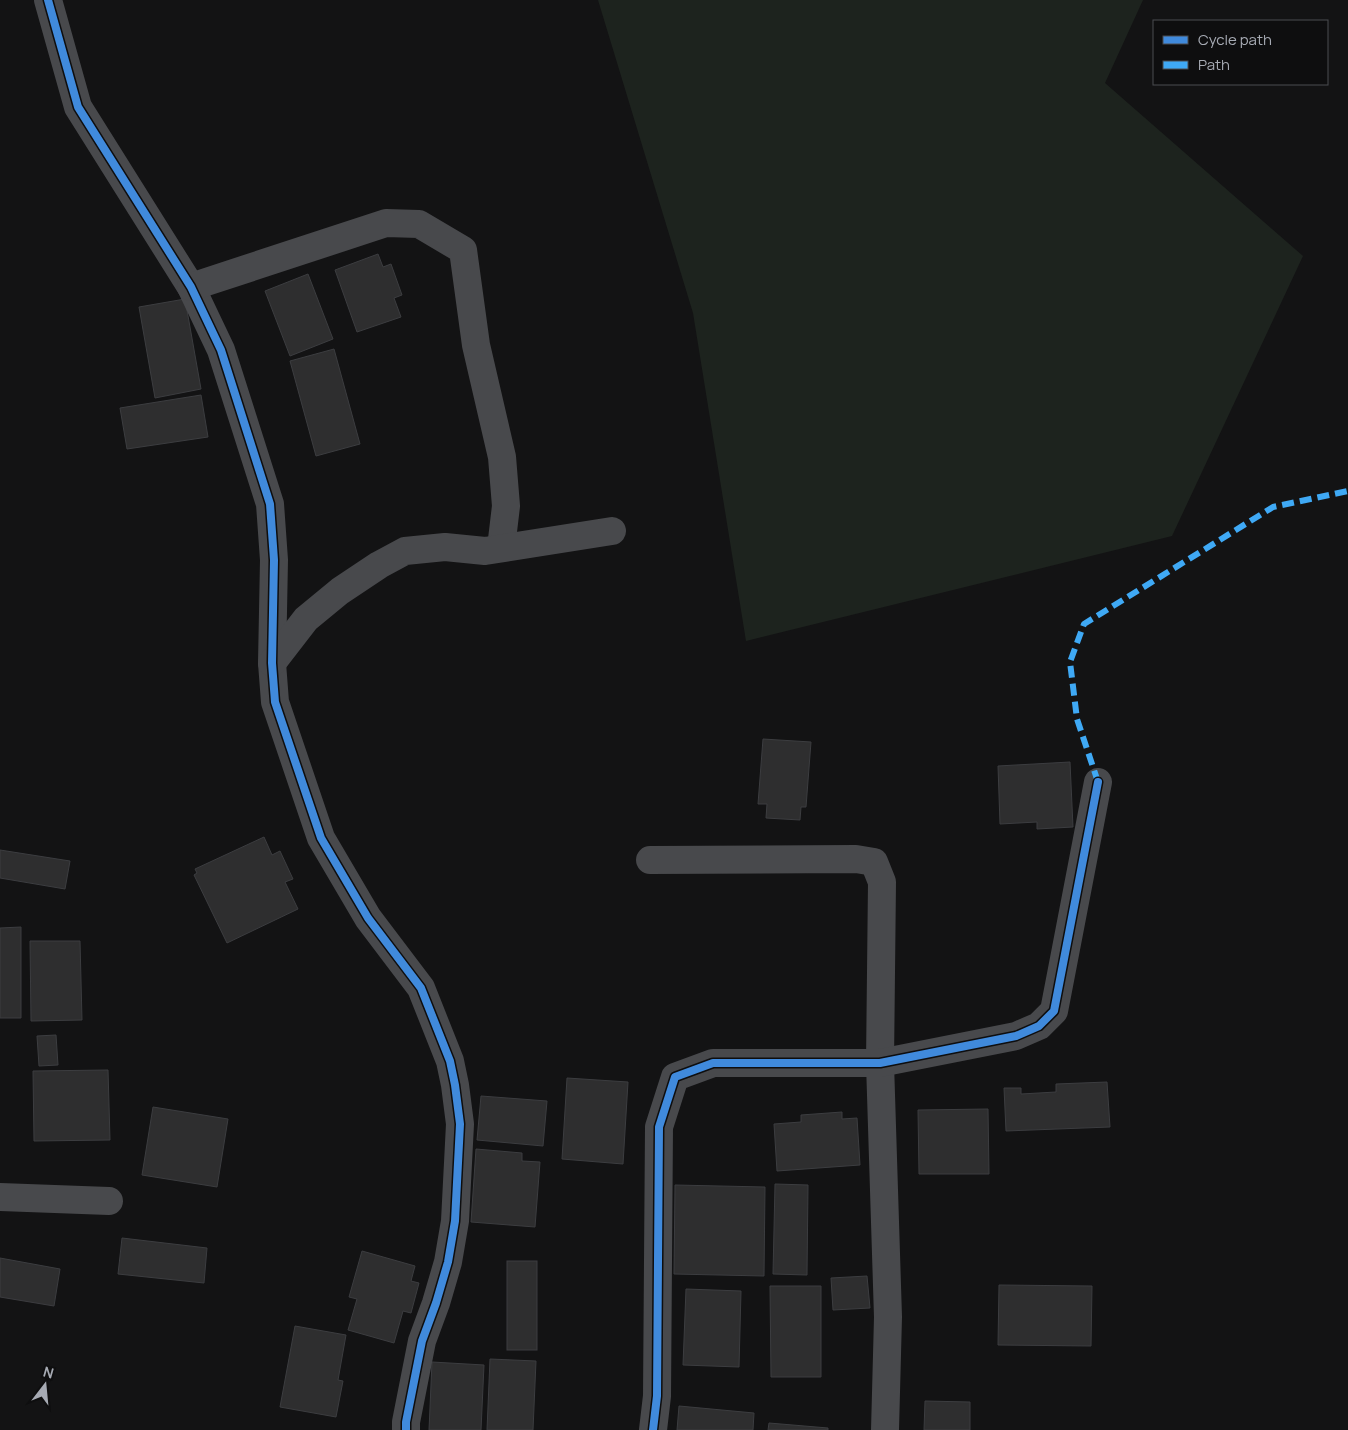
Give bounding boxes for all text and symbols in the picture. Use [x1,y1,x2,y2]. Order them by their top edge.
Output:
legend [1153,20,1328,85]
text: Cycle path [1198,29,1272,50]
text: Path [1198,54,1230,75]
north arrow [20,1360,70,1410]
text: N [41,1362,56,1383]

